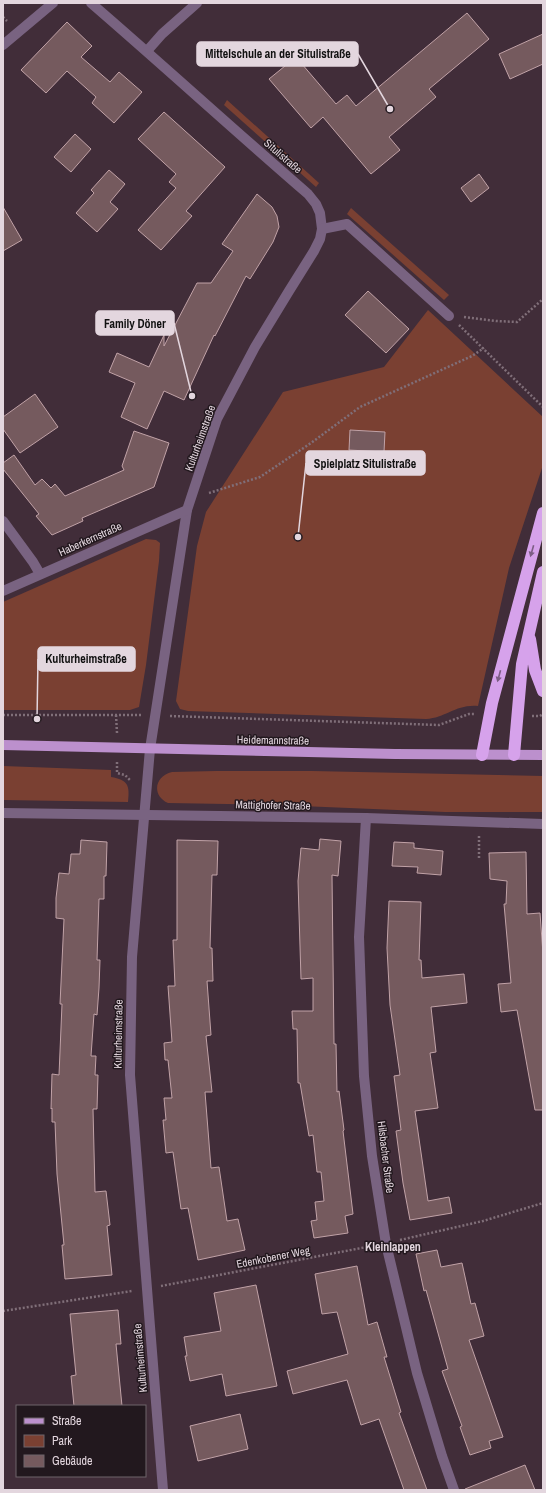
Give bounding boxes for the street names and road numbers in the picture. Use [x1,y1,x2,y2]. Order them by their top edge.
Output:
street label: Situlistraße [261,136,305,176]
street label: Kulturheimstraße [182,403,218,473]
street label: Haberkernstraße [56,519,124,559]
street label: Heidemannstraße [237,732,309,748]
street label: Mattighofer Straße [235,797,311,813]
street label: Kulturheimstraße [110,999,126,1069]
street label: Hilsbacher Straße [375,1120,397,1194]
street label: Edenkobener Weg [235,1243,311,1271]
street label: Kulturheimstraße [130,1323,150,1393]

